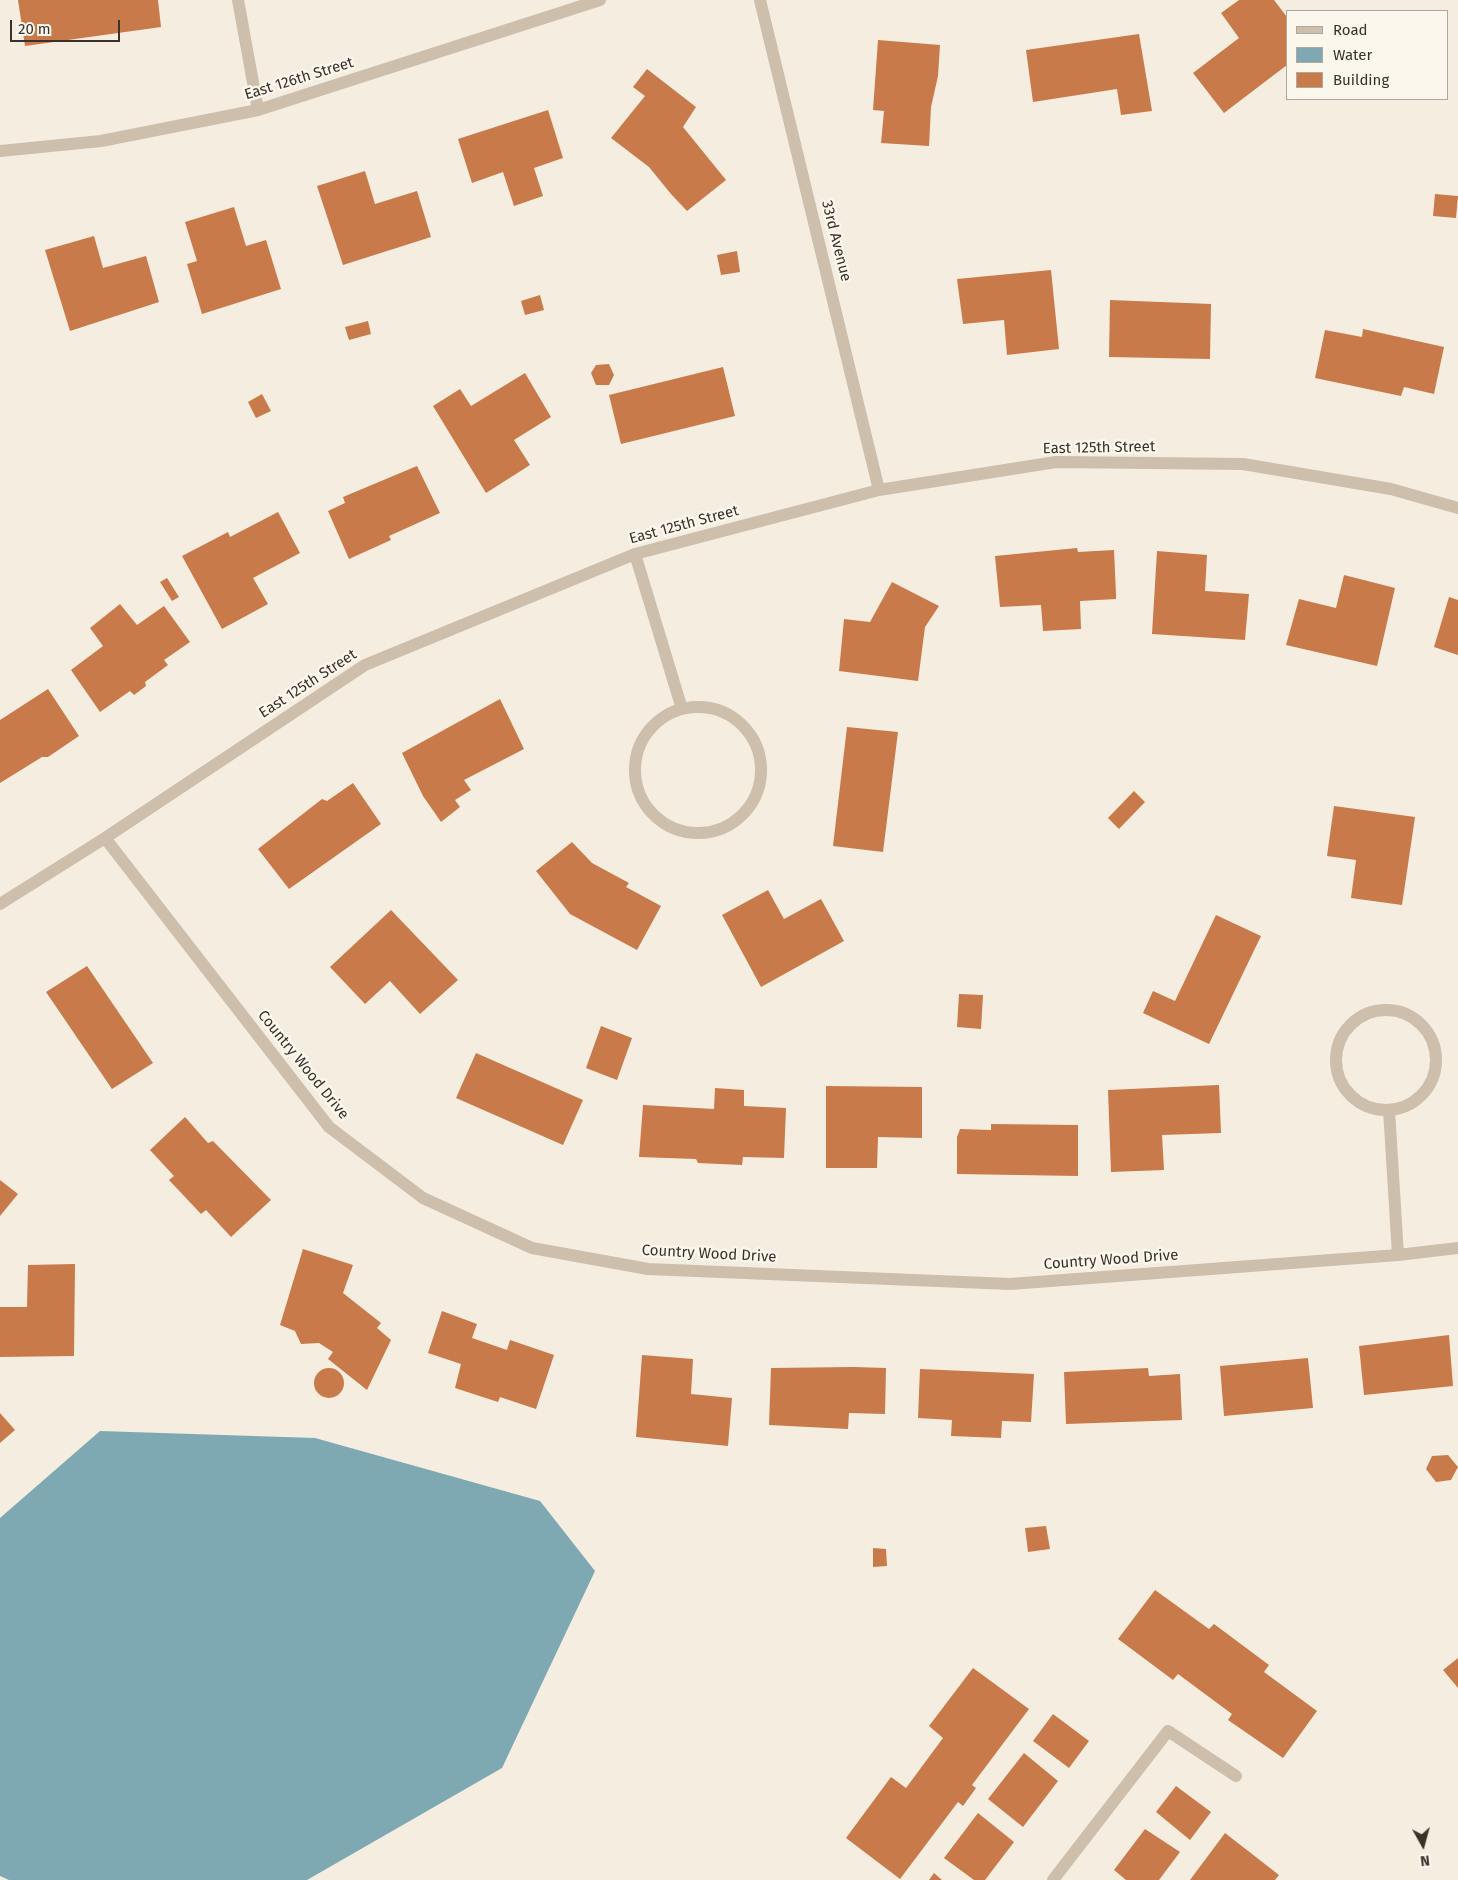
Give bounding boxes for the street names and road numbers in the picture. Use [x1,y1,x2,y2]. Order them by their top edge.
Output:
street label: East 126th Street [242,54,356,104]
street label: 33rd Avenue [817,199,855,283]
street label: East 125th Street [1043,438,1155,458]
street label: East 125th Street [627,502,741,548]
street label: East 125th Street [256,646,360,722]
street label: Country Wood Drive [254,1007,352,1123]
street label: Country Wood Drive [641,1241,777,1267]
street label: Country Wood Drive [1043,1246,1179,1274]

